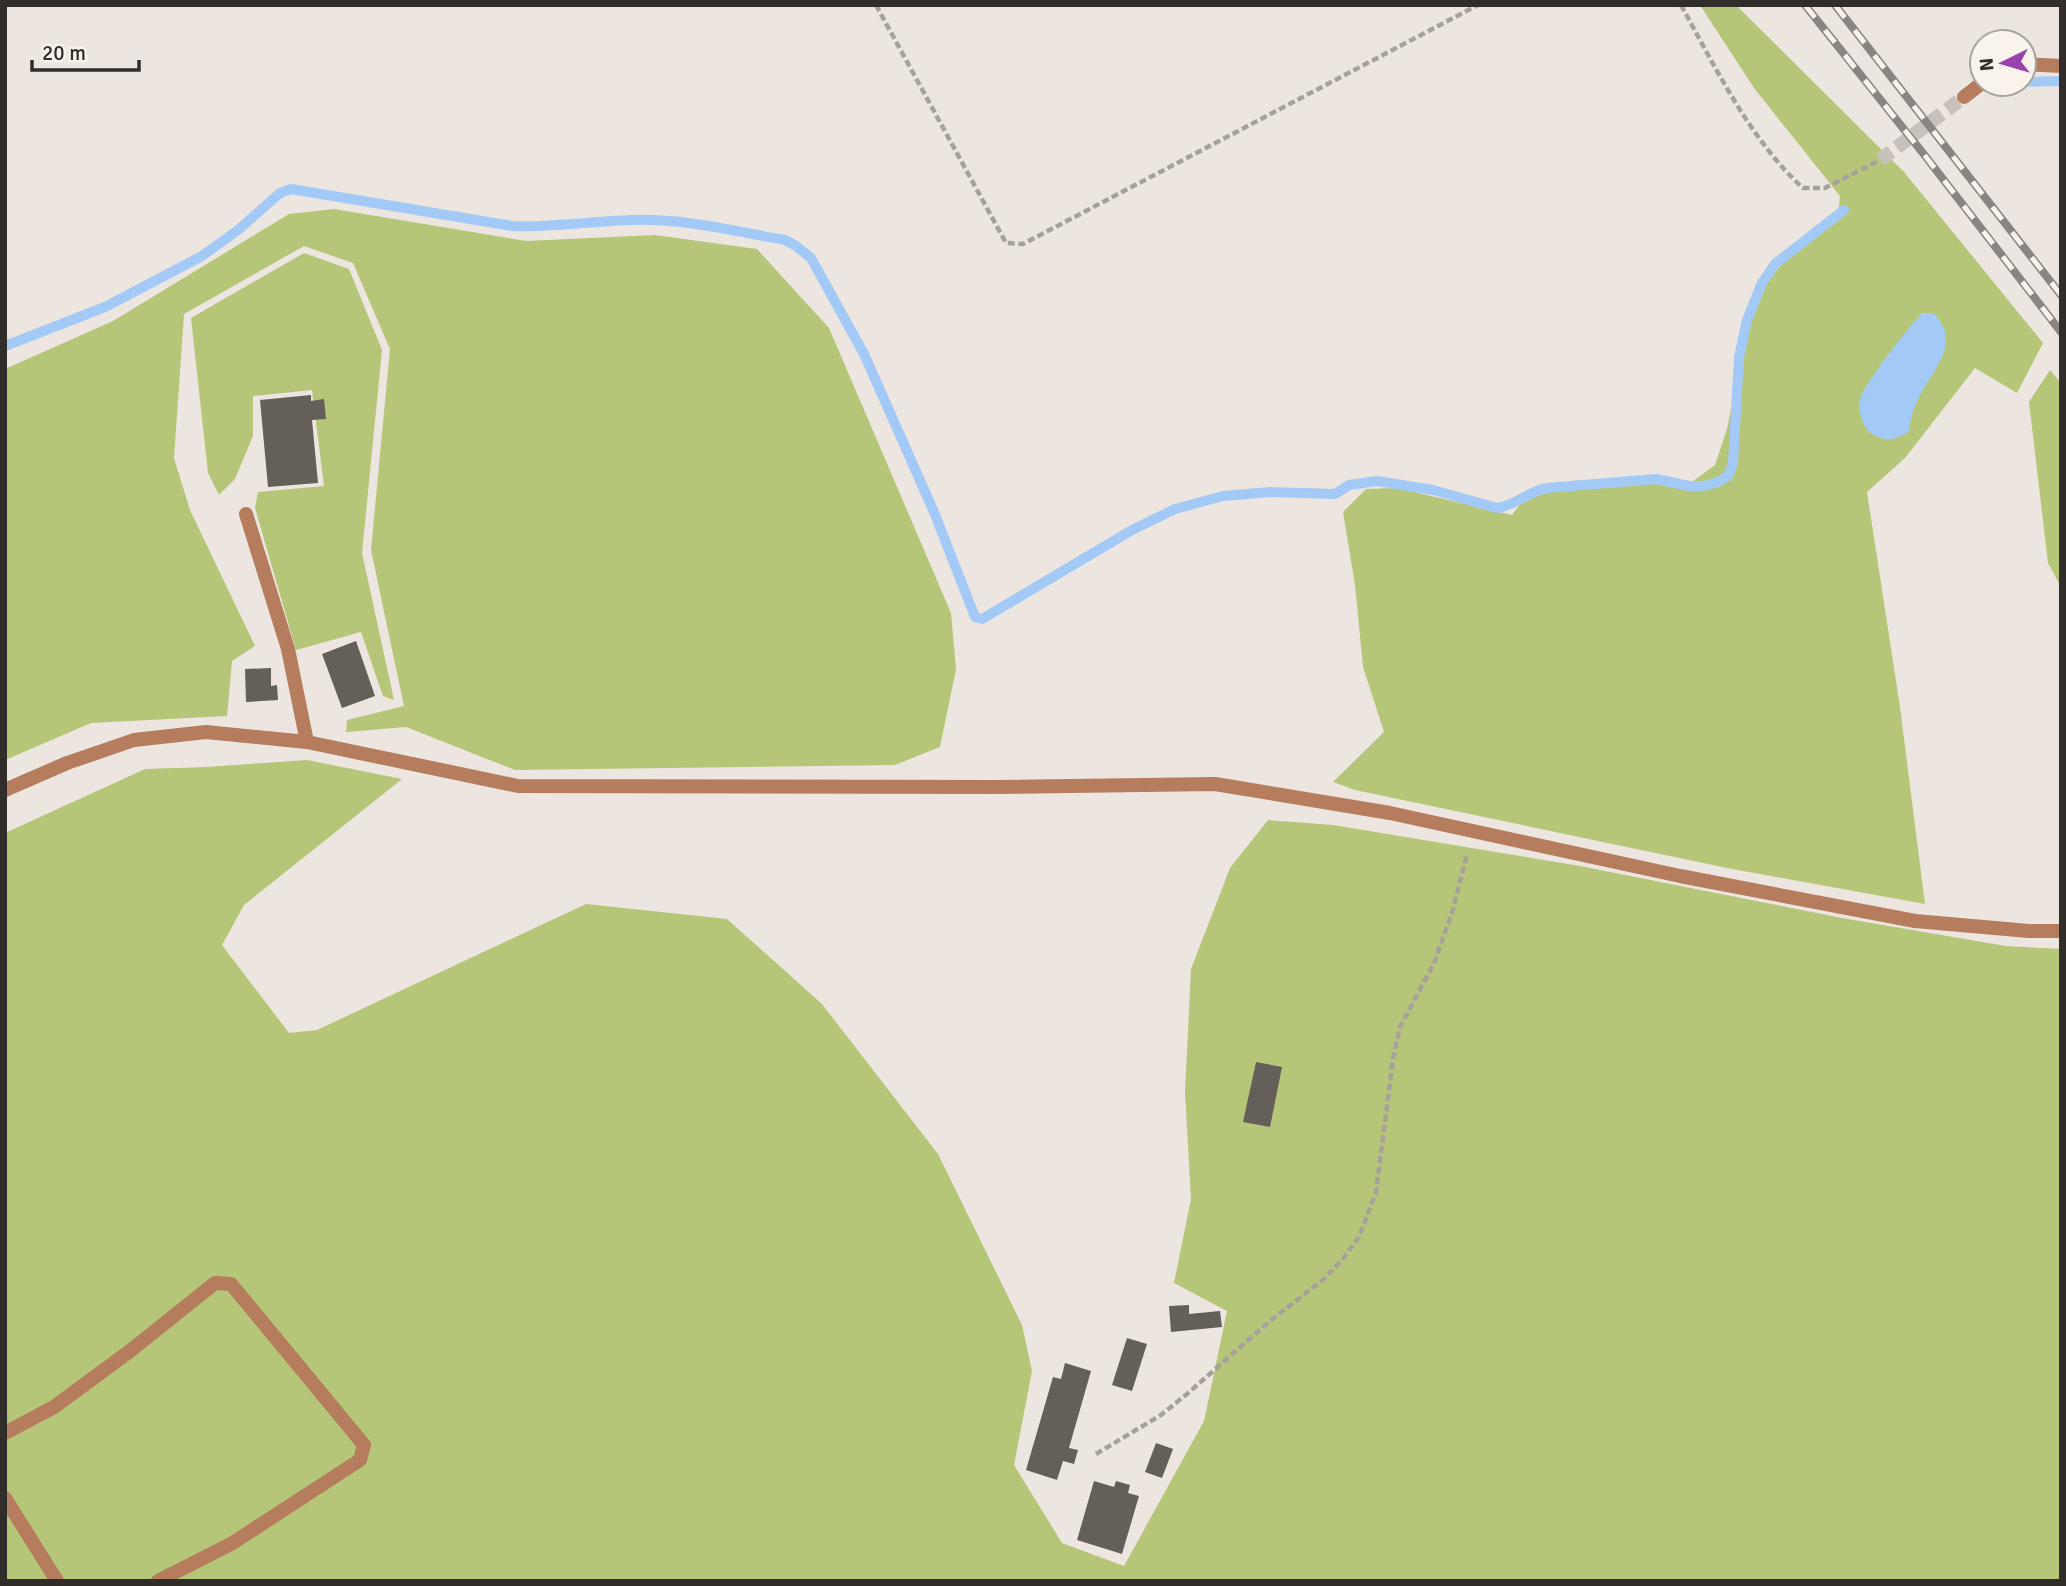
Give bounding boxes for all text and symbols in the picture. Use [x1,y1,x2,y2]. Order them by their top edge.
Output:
scale bar [32,28,138,72]
north arrow [1968,28,2038,98]
text: 20 m [42,40,86,66]
text: N [1975,57,2000,72]

